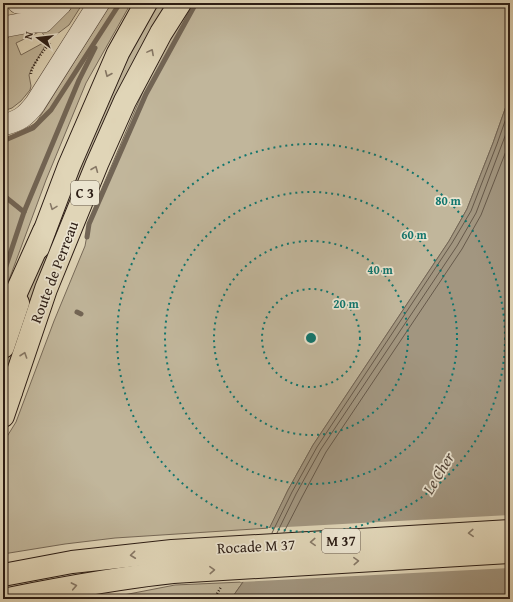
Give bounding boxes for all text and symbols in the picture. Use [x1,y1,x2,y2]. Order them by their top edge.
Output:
north arrow [18,18,58,58]
text: N [20,29,37,41]
one-way arrow [146,48,154,56]
one-way arrow [105,70,113,78]
one-way arrow [91,165,99,172]
road number: C 3 [71,181,99,205]
text: 80 m [435,192,461,209]
one-way arrow [49,204,58,211]
street label: Route de Perreau [25,217,83,326]
text: 60 m [401,226,427,243]
text: 40 m [367,261,393,278]
text: 20 m [333,295,359,312]
centre of rings [304,331,318,345]
one-way arrow [19,352,27,359]
water label: Le Cher [416,446,461,499]
road number: M 37 [322,529,360,553]
one-way arrow [468,529,474,538]
street label: Rocade M 37 [216,533,296,559]
one-way arrow [310,538,316,547]
one-way arrow [130,550,136,559]
one-way arrow [353,557,359,566]
one-way arrow [209,566,215,574]
one-way arrow [71,582,77,590]

